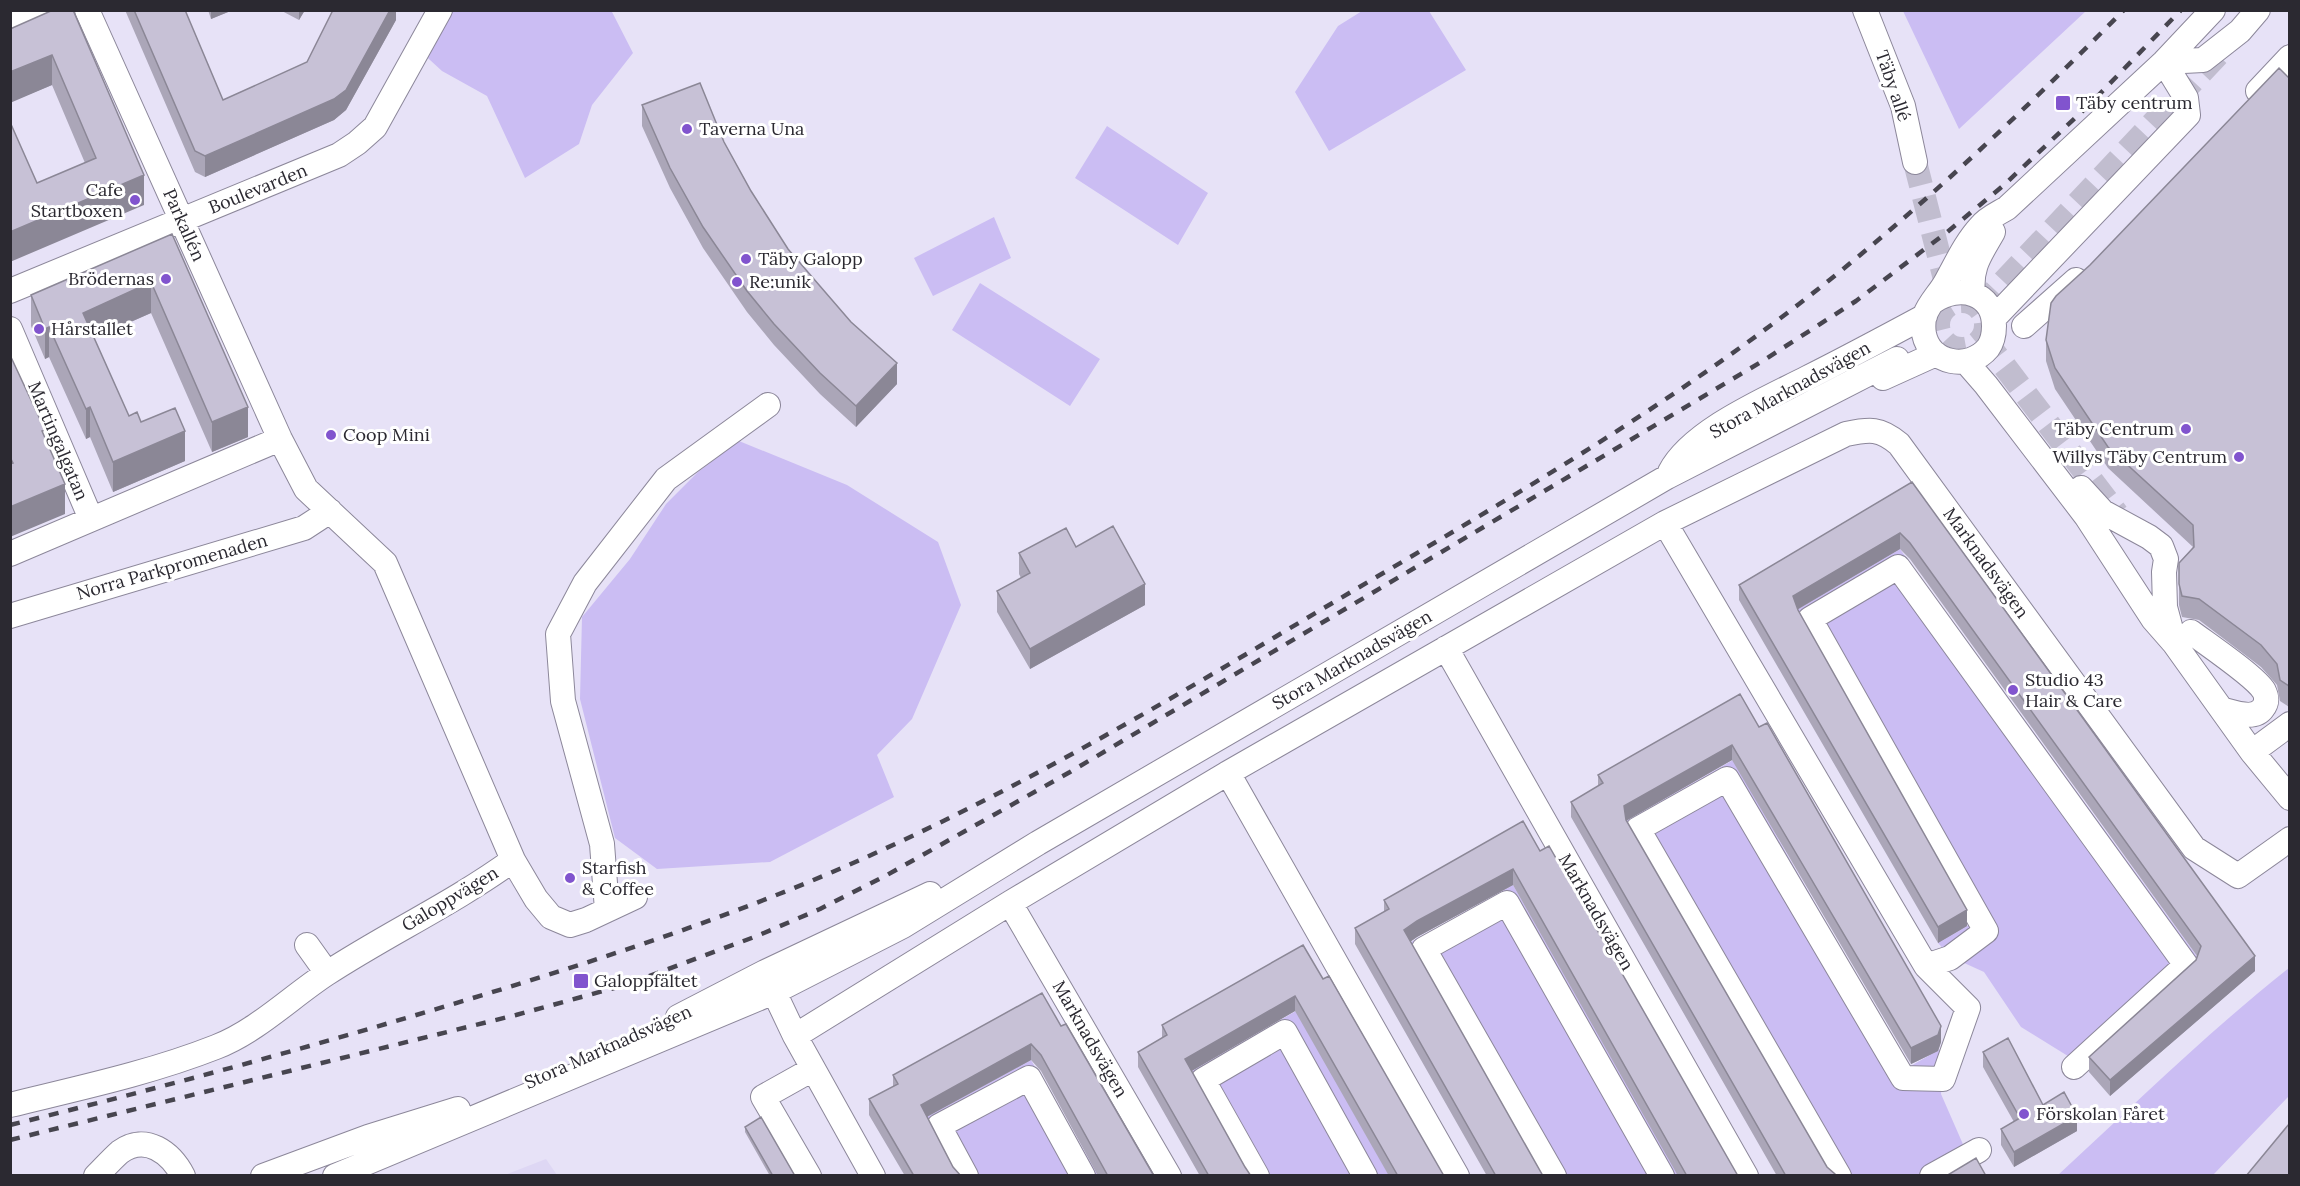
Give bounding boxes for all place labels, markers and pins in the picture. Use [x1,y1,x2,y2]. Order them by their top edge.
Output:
place label: Täby centrum [2076,91,2193,114]
marker: Täby centrum [2054,94,2072,112]
place label: Taverna Una [699,117,804,140]
marker: Taverna Una [680,122,694,136]
place label: Cafe Startboxen [31,178,123,222]
marker: Cafe Startboxen [128,193,142,207]
place label: Täby Galopp [758,247,863,270]
marker: Täby Galopp [739,252,753,266]
place label: Brödernas [68,267,154,290]
place label: Re:unik [749,270,811,293]
marker: Brödernas [159,272,173,286]
marker: Re:unik [730,275,744,289]
place label: Hårstallet [51,317,133,340]
marker: Hårstallet [32,322,46,336]
place label: Täby Centrum [2054,417,2174,440]
marker: Täby Centrum [2179,422,2193,436]
place label: Coop Mini [343,423,430,446]
marker: Coop Mini [324,428,338,442]
place label: Willys Täby Centrum [2052,445,2227,468]
marker: Willys Täby Centrum [2232,450,2246,464]
place label: Studio 43 Hair & Care [2025,668,2123,712]
marker: Studio 43 Hair & Care [2006,683,2020,697]
place label: Starfish & Coffee [582,856,654,900]
marker: Starfish & Coffee [563,871,577,885]
place label: Galoppfältet [594,969,698,992]
marker: Galoppfältet [572,972,590,990]
place label: Förskolan Fåret [2036,1102,2165,1125]
marker: Förskolan Fåret [2017,1107,2031,1121]

